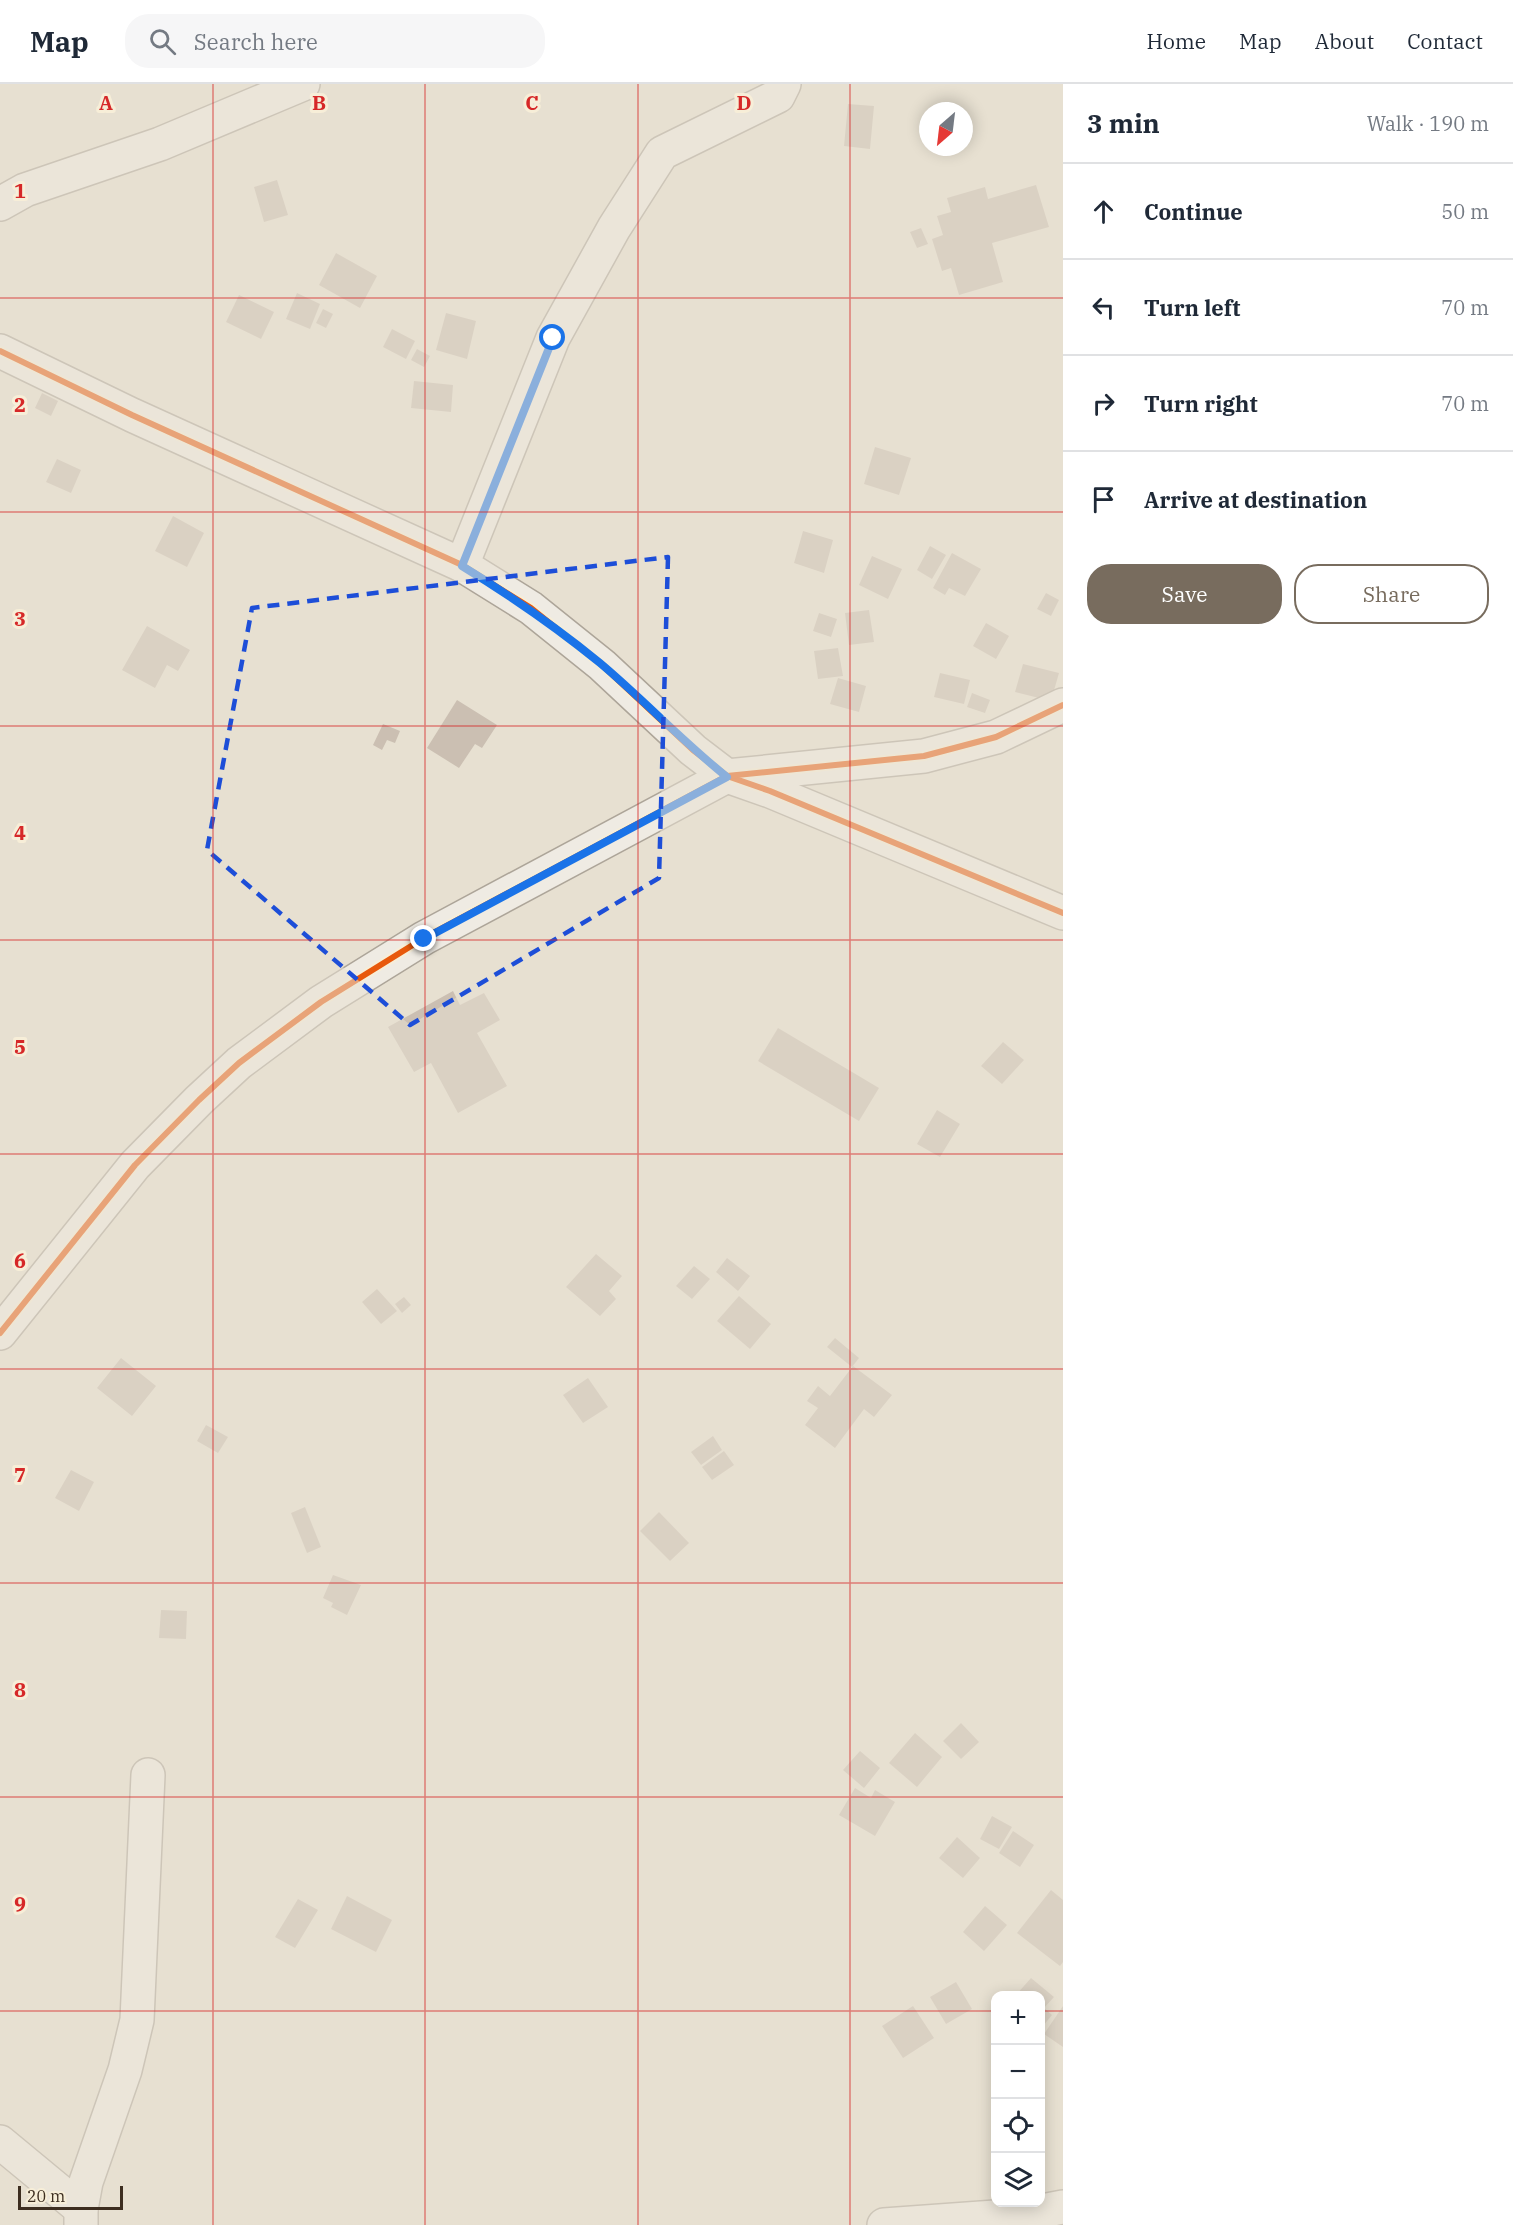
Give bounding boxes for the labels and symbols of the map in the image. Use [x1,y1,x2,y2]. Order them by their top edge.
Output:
text: A [99,89,113,116]
text: B [312,89,326,116]
text: C [525,89,539,116]
text: D [736,89,752,116]
north arrow [919,102,973,156]
text: 1 [14,177,26,204]
route start [539,324,565,350]
text: 2 [14,391,26,418]
text: 3 [14,605,26,632]
text: 4 [14,819,26,846]
route end [410,925,436,951]
text: 5 [14,1033,26,1060]
text: 6 [14,1247,26,1274]
text: 7 [14,1461,26,1488]
text: 8 [14,1676,26,1703]
text: 9 [14,1890,26,1917]
scale bar [18,2183,123,2210]

